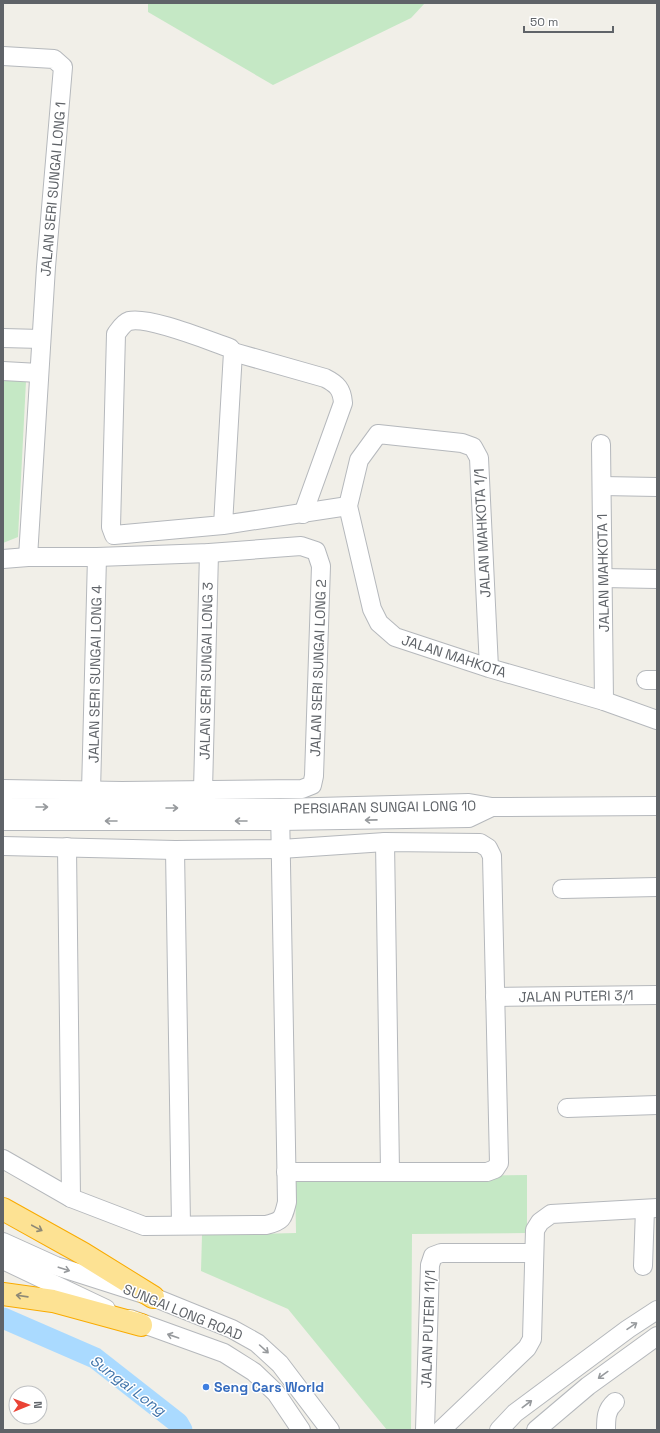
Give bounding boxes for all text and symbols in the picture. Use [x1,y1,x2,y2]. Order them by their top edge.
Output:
scale bar [524,8,613,34]
text: 50 m [530,14,558,30]
street label: JALAN SERI SUNGAI LONG 1 [36,101,70,277]
street label: JALAN MAHKOTA 1/1 [470,468,494,598]
street label: JALAN MAHKOTA 1 [593,514,613,632]
street label: JALAN SERI SUNGAI LONG 2 [306,579,330,757]
street label: JALAN SERI SUNGAI LONG 3 [195,582,217,760]
street label: JALAN SERI SUNGAI LONG 4 [84,584,106,763]
street label: JALAN MAHKOTA [399,631,509,681]
street label: PERSIARAN SUNGAI LONG 10 [294,796,476,818]
one-way arrow [35,803,48,811]
one-way arrow [165,804,178,812]
one-way arrow [365,816,378,824]
one-way arrow [105,817,118,825]
one-way arrow [235,817,248,825]
street label: JALAN PUTERI 3/1 [518,986,634,1006]
one-way arrow [31,1225,43,1233]
one-way arrow [58,1265,70,1273]
street label: JALAN PUTERI 11/1 [417,1269,439,1389]
street label: SUNGAI LONG ROAD [121,1280,245,1344]
one-way arrow [16,1292,29,1300]
one-way arrow [626,1322,637,1330]
one-way arrow [168,1331,180,1339]
one-way arrow [259,1345,269,1354]
water label: Sungai Long [87,1350,171,1420]
one-way arrow [597,1371,608,1379]
place label: Seng Cars World [214,1378,324,1396]
marker: Seng Cars World [201,1382,211,1392]
north arrow [8,1385,48,1425]
one-way arrow [522,1399,533,1408]
text: N [31,1401,45,1409]

